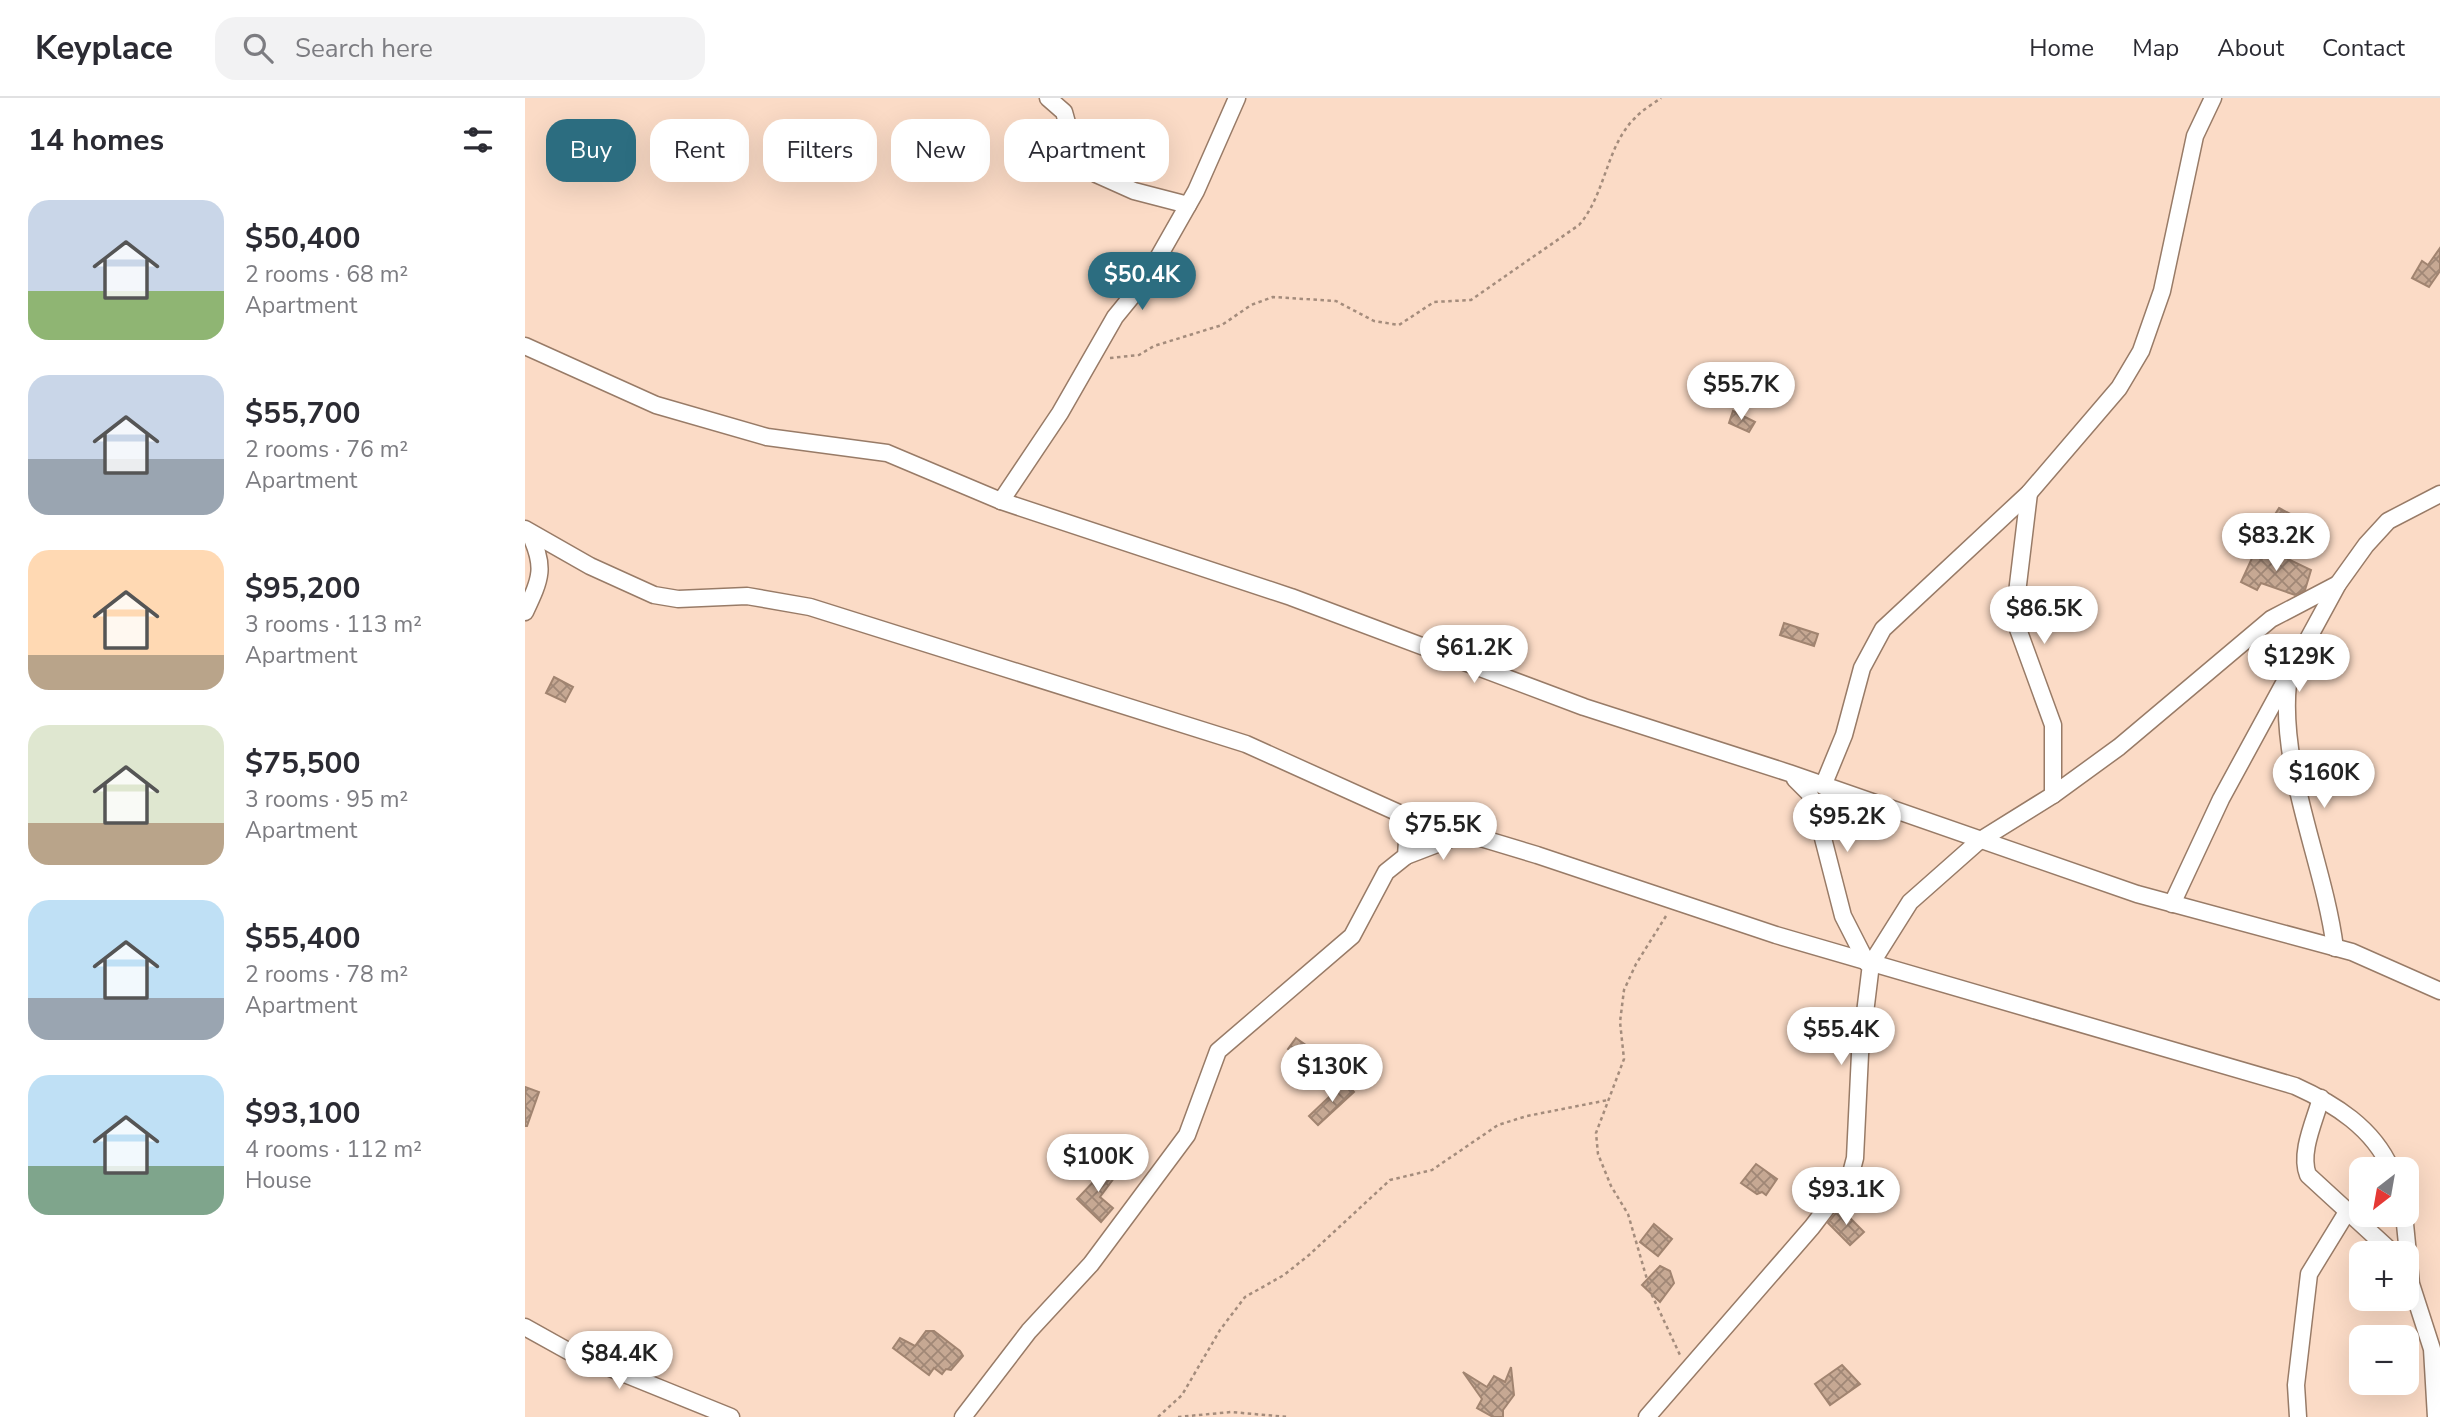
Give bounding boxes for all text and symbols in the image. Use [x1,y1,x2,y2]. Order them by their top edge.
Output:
search box [215,17,705,80]
text: Keyplace [35,26,173,71]
icon: search [239,29,277,67]
text: Search here [295,31,433,66]
text: Home [2029,32,2094,64]
text: Map [2132,32,2179,64]
text: About [2217,32,2284,64]
text: Contact [2322,32,2405,64]
chip: Buy [546,119,636,182]
chip: Rent [650,119,749,182]
chip: Filters [763,119,877,182]
chip: New [891,119,990,182]
chip: Apartment [1004,119,1169,182]
text: 14 homes [28,120,164,161]
icon: filters [459,121,497,159]
text: $50,400 [245,218,360,259]
icon: home [84,228,168,312]
pin: $50.4K [1085,252,1199,312]
text: 2 rooms · 68 m² [245,259,408,290]
text: $50.4K [1104,259,1180,290]
text: Apartment [245,290,357,321]
pin: $55.7K [1684,362,1798,422]
text: $55.7K [1703,369,1779,400]
text: $55,700 [245,393,360,434]
icon: home [84,403,168,487]
text: 2 rooms · 76 m² [245,434,408,465]
text: Apartment [245,465,357,496]
pin: $83.2K [2219,514,2333,573]
text: $83.2K [2238,520,2314,551]
text: $95,200 [245,568,360,609]
icon: home [84,578,168,662]
pin: $86.5K [1987,587,2101,646]
text: $86.5K [2006,593,2082,624]
text: 3 rooms · 113 m² [245,609,422,640]
pin: $61.2K [1417,626,1531,685]
text: $61.2K [1436,632,1512,663]
pin: $129K [2250,634,2348,694]
text: Apartment [245,640,357,671]
text: $129K [2264,641,2334,672]
text: $75,500 [245,743,360,784]
pin: $160K [2275,750,2373,810]
icon: home [84,753,168,837]
text: $160K [2289,757,2359,788]
text: 3 rooms · 95 m² [245,784,408,815]
pin: $95.2K [1790,794,1904,854]
text: $95.2K [1809,801,1885,832]
pin: $75.5K [1386,802,1500,862]
text: $75.5K [1405,809,1481,840]
text: Apartment [245,815,357,846]
text: $55,400 [245,918,360,959]
icon: home [84,928,168,1012]
text: 2 rooms · 78 m² [245,959,408,990]
text: Apartment [245,990,357,1021]
pin: $55.4K [1784,1007,1898,1067]
text: $55.4K [1803,1014,1879,1045]
pin: $130K [1283,1044,1381,1104]
text: $130K [1297,1051,1367,1082]
text: $93,100 [245,1093,360,1134]
icon: home [84,1103,168,1187]
text: 4 rooms · 112 m² [245,1134,422,1165]
pin: $100K [1049,1134,1147,1194]
text: $100K [1063,1141,1133,1172]
north arrow [2349,1157,2419,1227]
map controls [2349,1157,2419,1395]
text: House [245,1165,312,1196]
pin: $93.1K [1789,1168,1903,1227]
text: $93.1K [1808,1174,1884,1205]
button: + [2349,1241,2419,1311]
button: − [2349,1325,2419,1395]
pin: $84.4K [562,1332,676,1391]
text: $84.4K [581,1338,657,1369]

